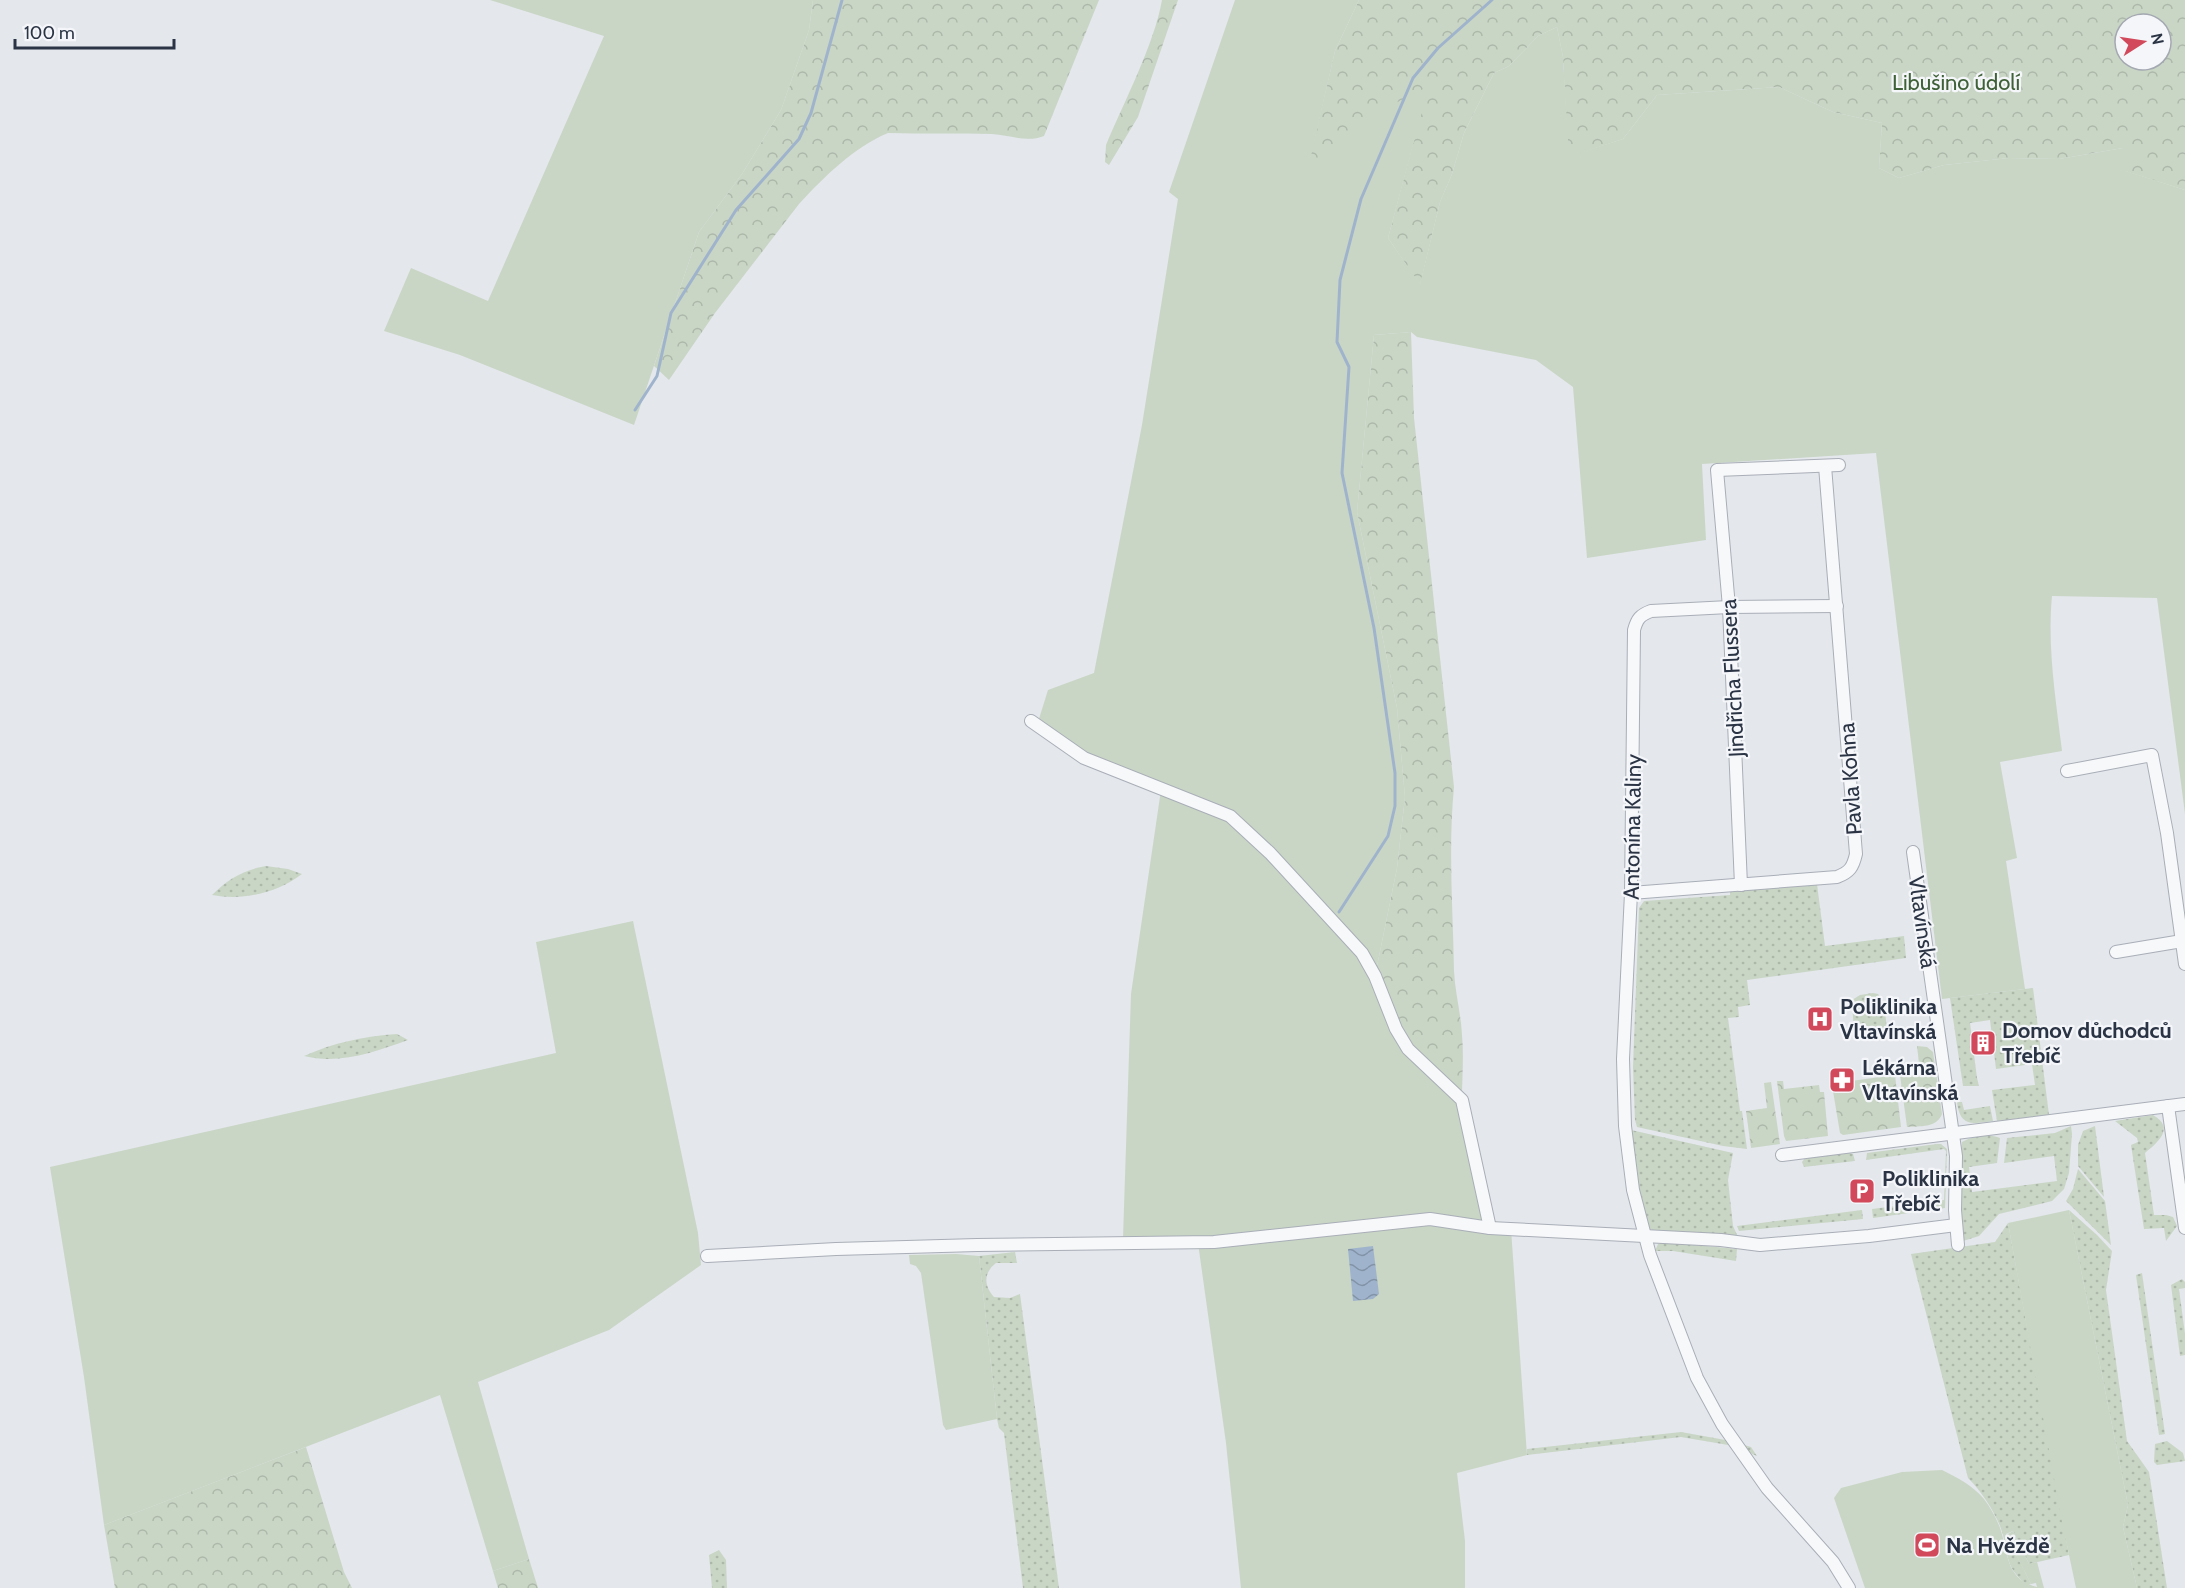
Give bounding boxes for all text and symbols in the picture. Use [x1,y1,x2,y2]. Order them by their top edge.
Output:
scale bar [15,12,174,50]
north arrow [2113,12,2173,72]
text: 100 m [24,22,75,44]
text: N [2147,31,2168,46]
park label: Libušino údolí [1892,69,2020,96]
street label: Jindřicha Flussera [1715,598,1750,759]
street label: Pavla Kohna [1833,721,1868,836]
street label: Antonína Kaliny [1618,754,1647,900]
street label: Vltavínská [1903,874,1942,971]
place label: Poliklinika Vltavínská [1840,993,1937,1045]
hospital icon: Poliklinika Vltavínská [1805,1004,1835,1034]
place label: Domov důchodců Třebíč [2002,1017,2172,1069]
building icon: Domov důchodců Třebíč [1968,1028,1998,1058]
place label: Lékárna Vltavínská [1862,1054,1959,1106]
pharmacy icon: Lékárna Vltavínská [1827,1065,1857,1095]
place label: Poliklinika Třebíč [1882,1165,1979,1217]
parking icon: Poliklinika Třebíč [1847,1176,1877,1206]
sports icon: Na Hvězdě [1912,1530,1942,1560]
place label: Na Hvězdě [1946,1532,2050,1559]

